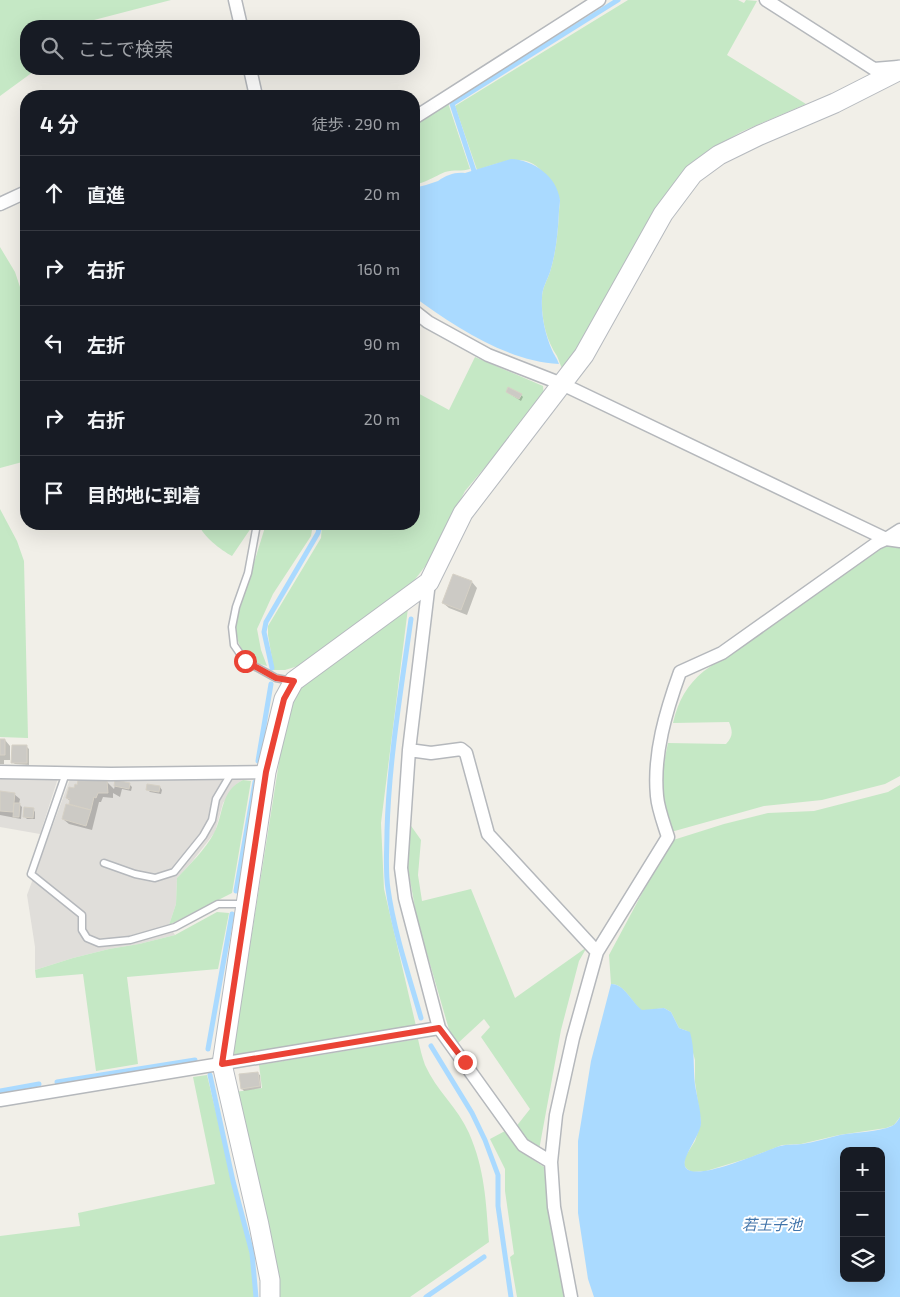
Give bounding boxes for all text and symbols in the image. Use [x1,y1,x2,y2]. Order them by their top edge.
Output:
search box [20,20,420,75]
icon: search [38,34,66,62]
text: ここで検索 [78,37,173,60]
text: 4 分 [40,111,79,136]
text: 徒歩 · 290 m [312,114,400,133]
icon: ahead [40,179,68,207]
text: 直進 [87,183,125,206]
text: 20 m [364,184,400,203]
icon: right [40,254,68,282]
text: 右折 [87,258,125,281]
text: 160 m [357,259,400,278]
icon: left [40,329,68,357]
text: 左折 [87,333,125,356]
text: 90 m [364,334,400,353]
icon: right [40,404,68,432]
text: 右折 [87,408,125,431]
text: 20 m [364,409,400,428]
icon: arrive [40,479,68,507]
text: 目的地に到着 [87,483,201,506]
route start [234,650,257,673]
route end [454,1051,477,1074]
map controls [840,1147,885,1282]
button: + [840,1147,885,1192]
button: − [840,1192,885,1237]
water label: 若王子池 [742,1215,804,1233]
button: layers [840,1237,885,1282]

